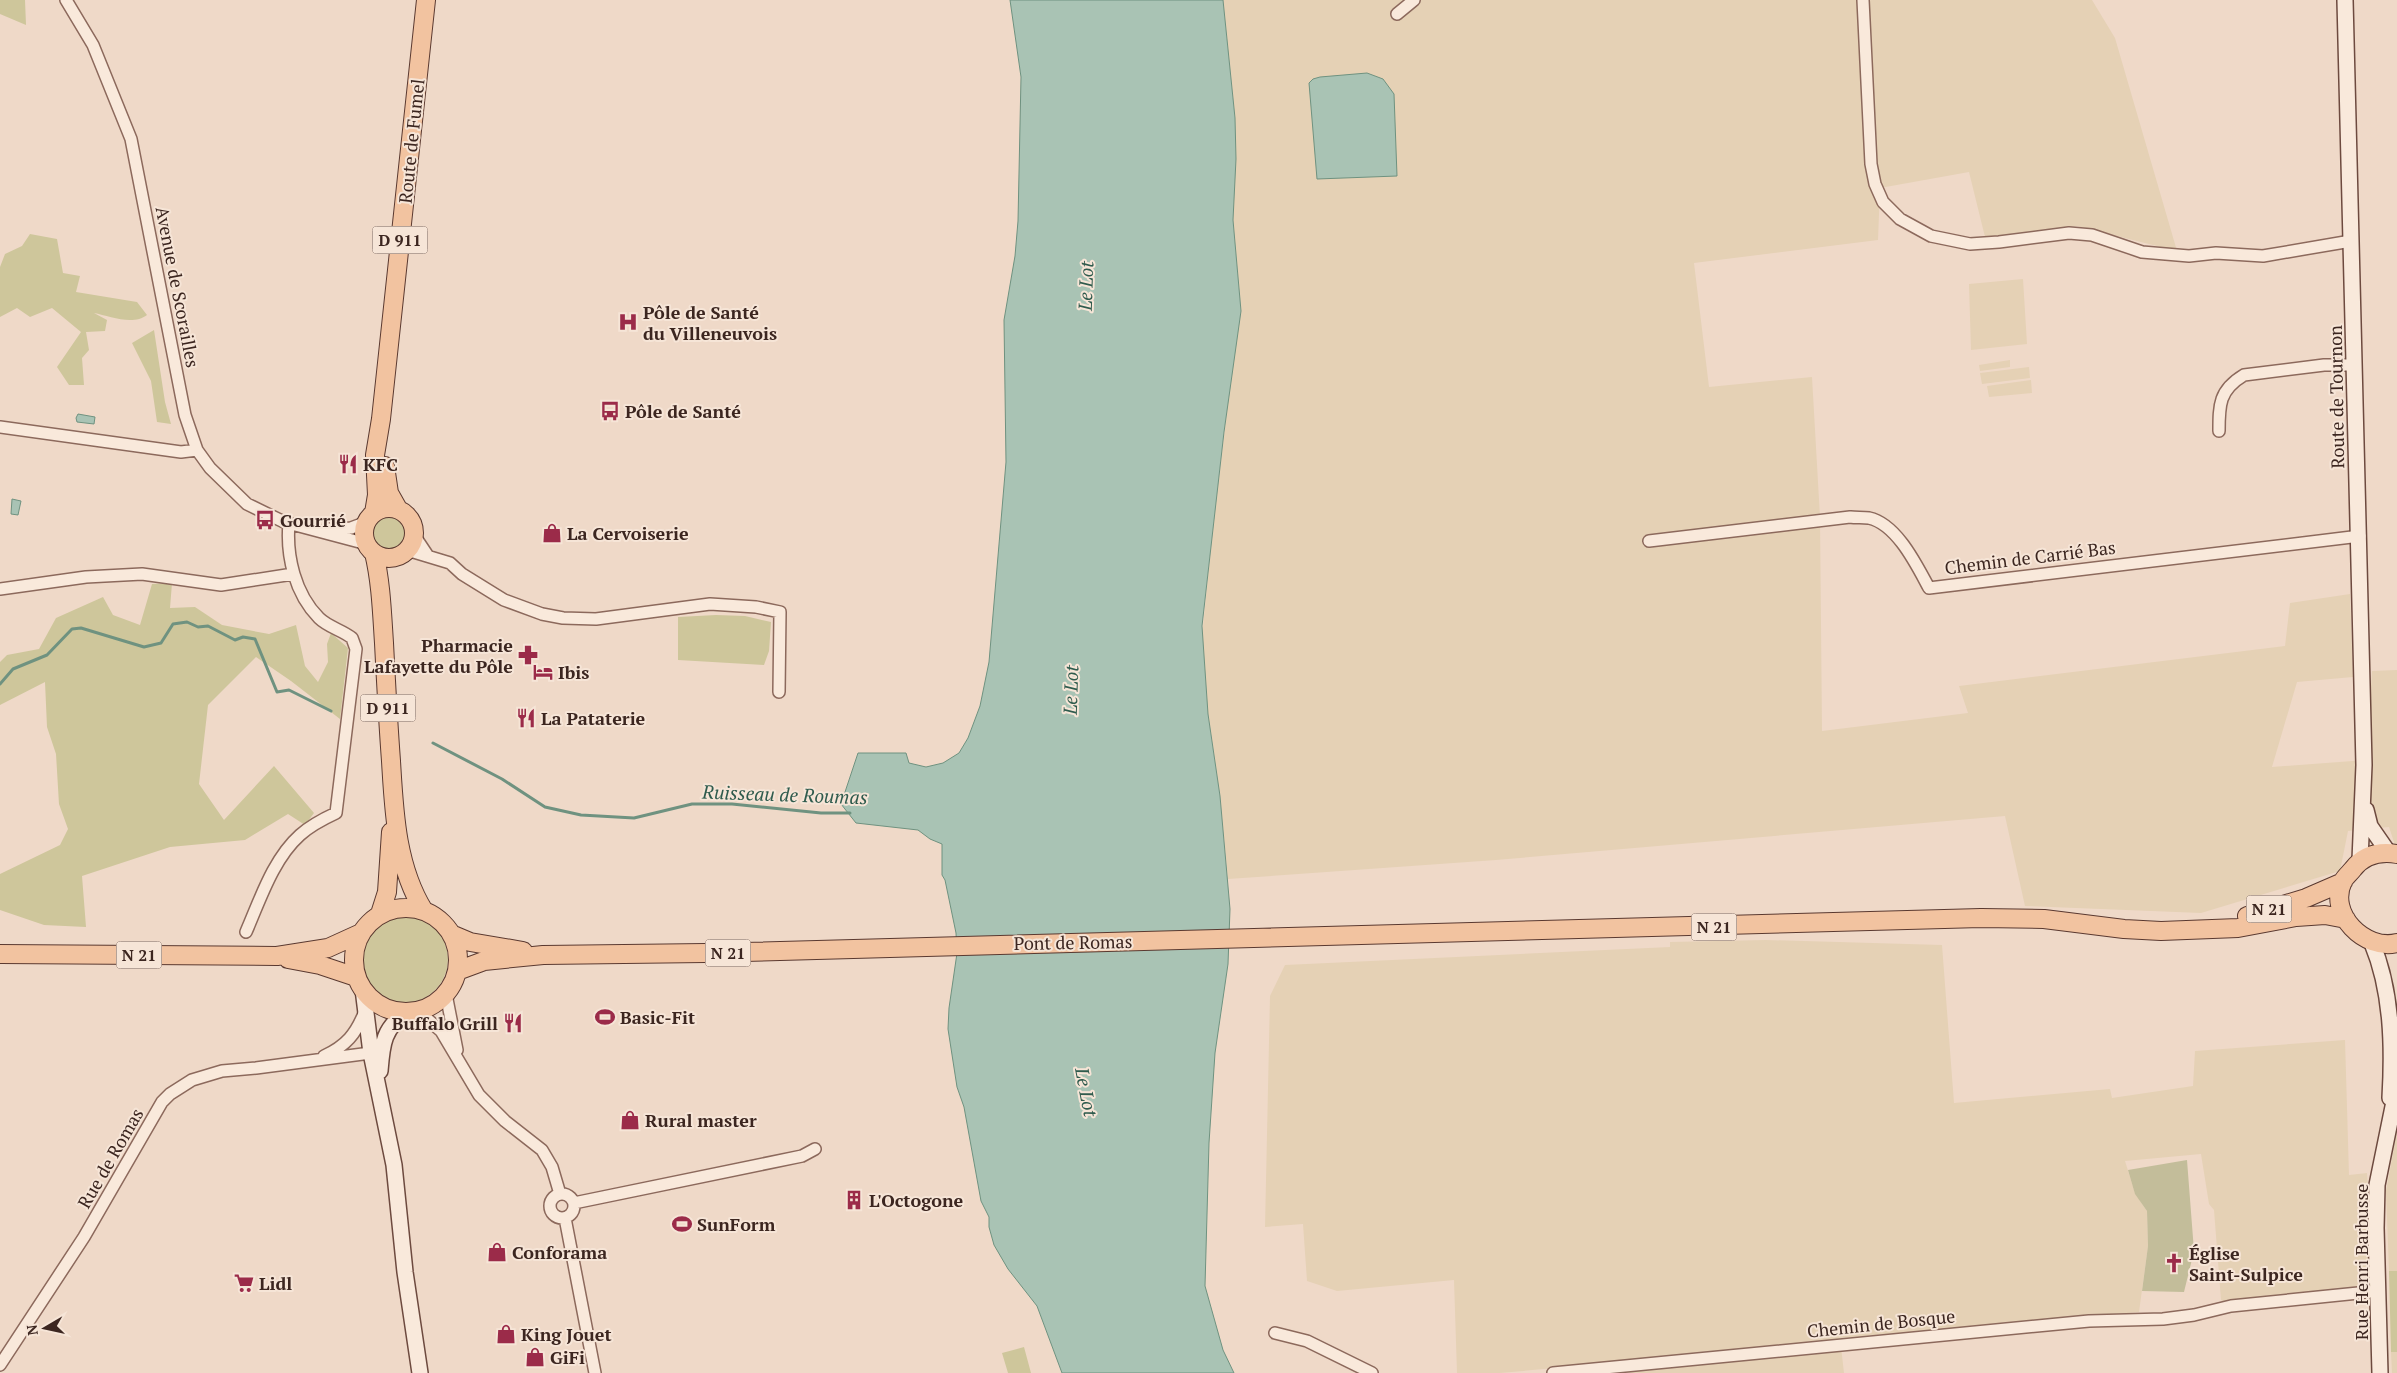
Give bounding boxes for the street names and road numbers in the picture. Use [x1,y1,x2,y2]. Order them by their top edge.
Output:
street label: Route de Fumel [393,78,429,204]
street label: Avenue de Scorailles [151,204,205,370]
road number: D 911 [372,226,428,254]
street label: Route de Tournon [2323,325,2349,469]
street label: Chemin de Carrié Bas [1943,535,2117,579]
road number: D 911 [360,694,416,721]
road number: N 21 [2246,896,2292,922]
road number: N 21 [1692,914,1736,940]
street label: Pont de Romas [1013,929,1133,955]
road number: N 21 [706,940,750,966]
road number: N 21 [116,942,162,968]
street label: Rue de Romas [72,1103,148,1213]
street label: Rue Henri Barbusse [2349,1184,2373,1340]
street label: Chemin de Bosque [1806,1303,1956,1343]

